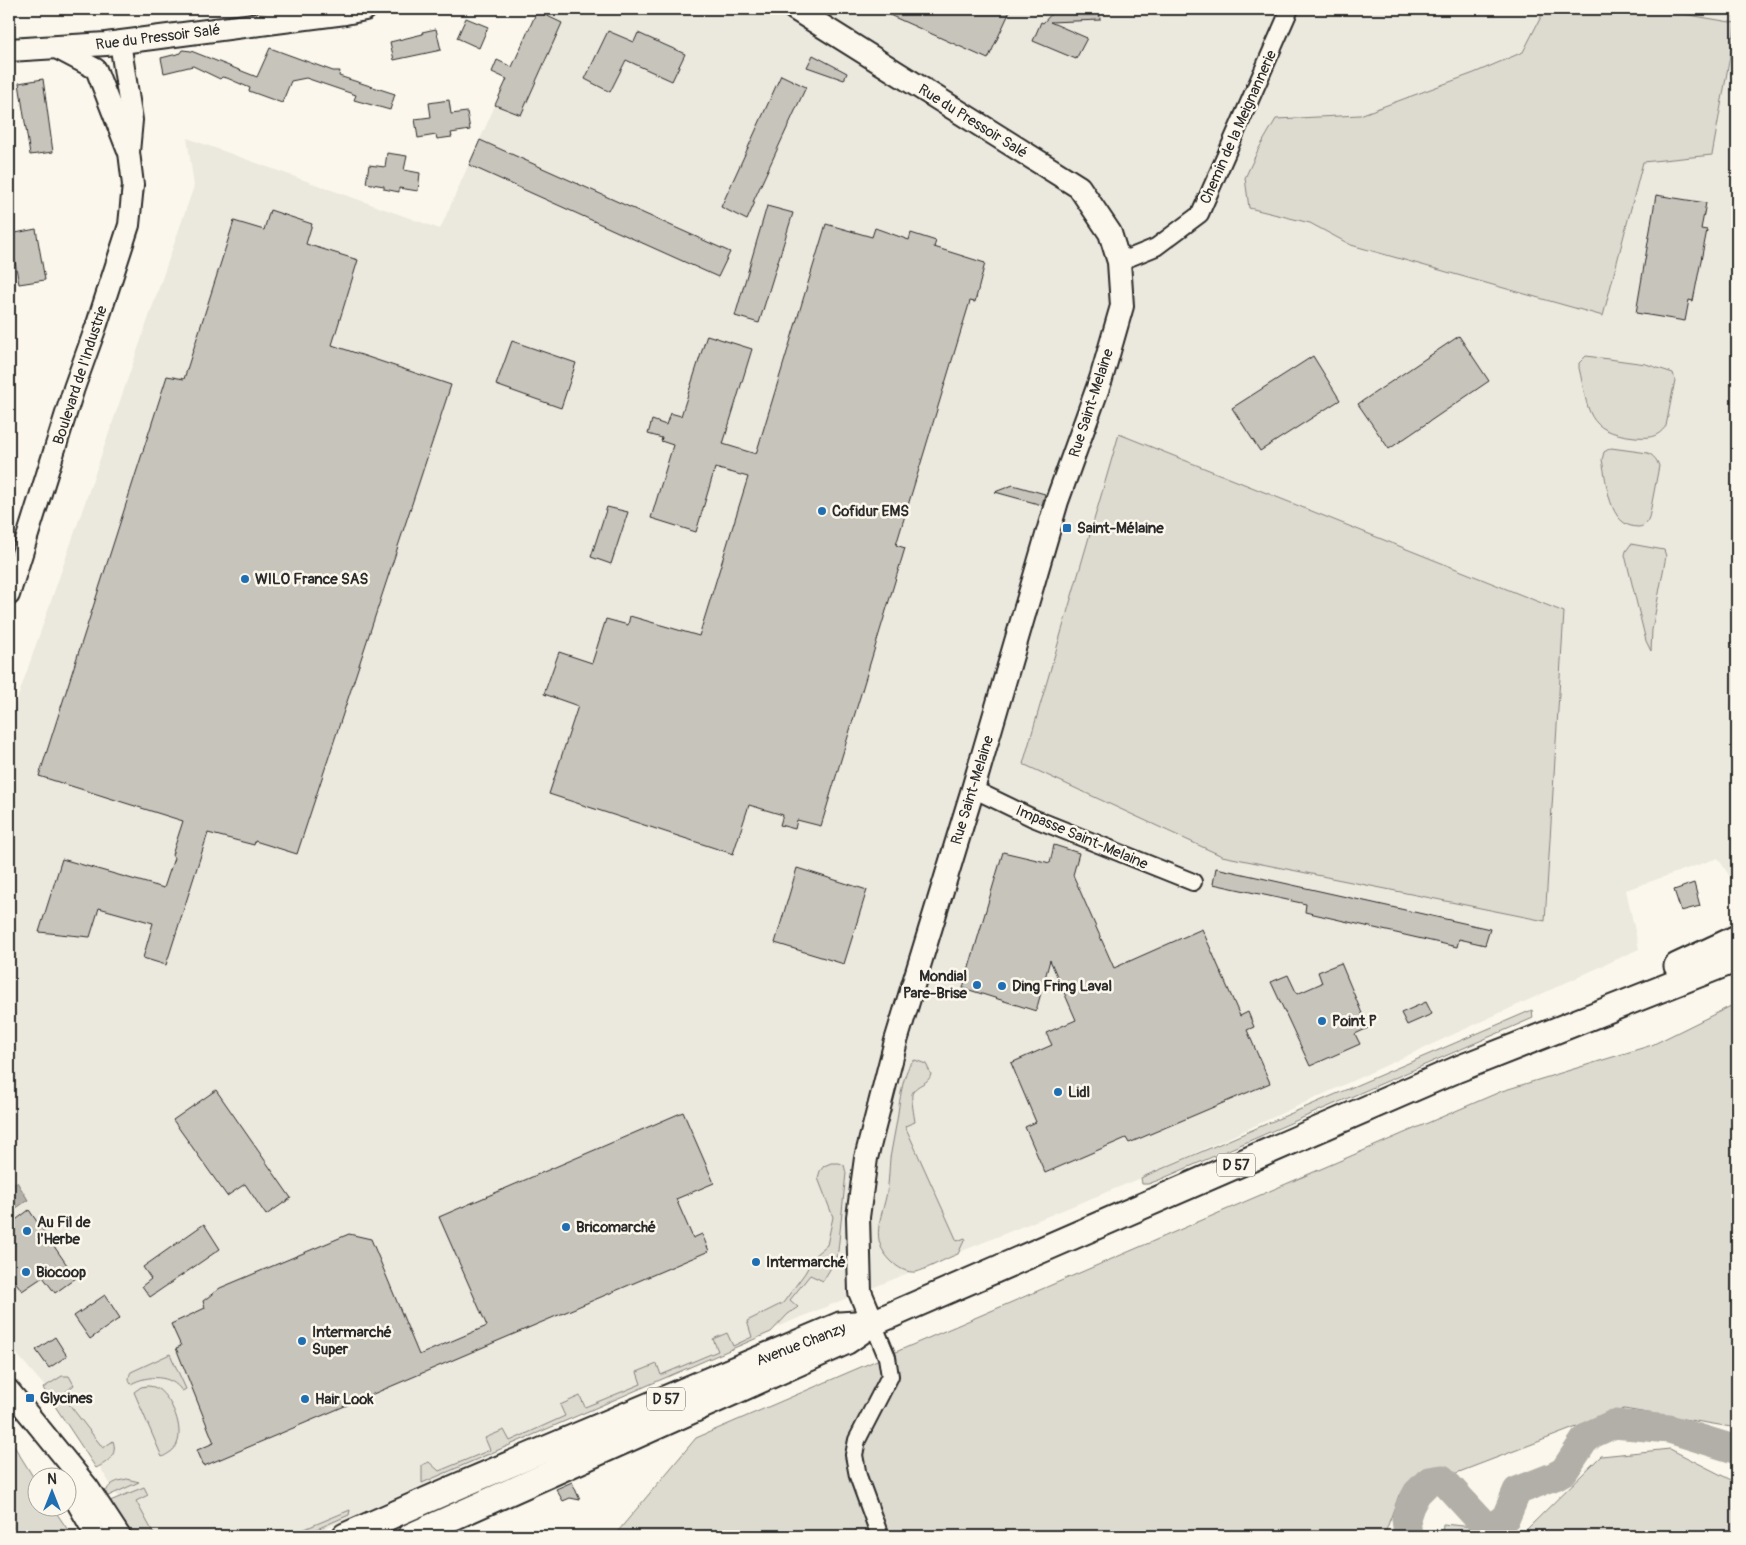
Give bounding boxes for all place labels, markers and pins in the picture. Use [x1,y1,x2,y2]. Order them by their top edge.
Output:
place label: Cofidur EMS [832,502,909,521]
marker: Cofidur EMS [816,505,828,517]
place label: Saint-Mélaine [1077,519,1164,538]
marker: Saint-Mélaine [1061,522,1073,534]
place label: WILO France SAS [255,570,368,589]
marker: WILO France SAS [239,573,251,585]
place label: Mondial Pare-Brise [903,967,968,1003]
place label: Ding Fring Laval [1012,977,1112,996]
marker: Mondial Pare-Brise [971,979,983,991]
marker: Ding Fring Laval [996,980,1008,992]
place label: Point P [1332,1012,1377,1031]
marker: Point P [1316,1015,1328,1027]
place label: Lidl [1068,1083,1090,1102]
marker: Lidl [1052,1086,1064,1098]
place label: Au Fil de l'Herbe [37,1213,91,1249]
place label: Bricomarché [576,1218,656,1237]
marker: Bricomarché [560,1221,572,1233]
marker: Au Fil de l'Herbe [21,1225,33,1237]
place label: Intermarché [766,1253,846,1272]
marker: Intermarché [750,1256,762,1268]
place label: Biocoop [36,1263,86,1282]
marker: Biocoop [20,1266,32,1278]
place label: Intermarché Super [312,1323,392,1359]
marker: Intermarché Super [296,1335,308,1347]
place label: Glycines [40,1389,93,1408]
place label: Hair Look [315,1390,374,1409]
marker: Glycines [24,1392,36,1404]
marker: Hair Look [299,1393,311,1405]

